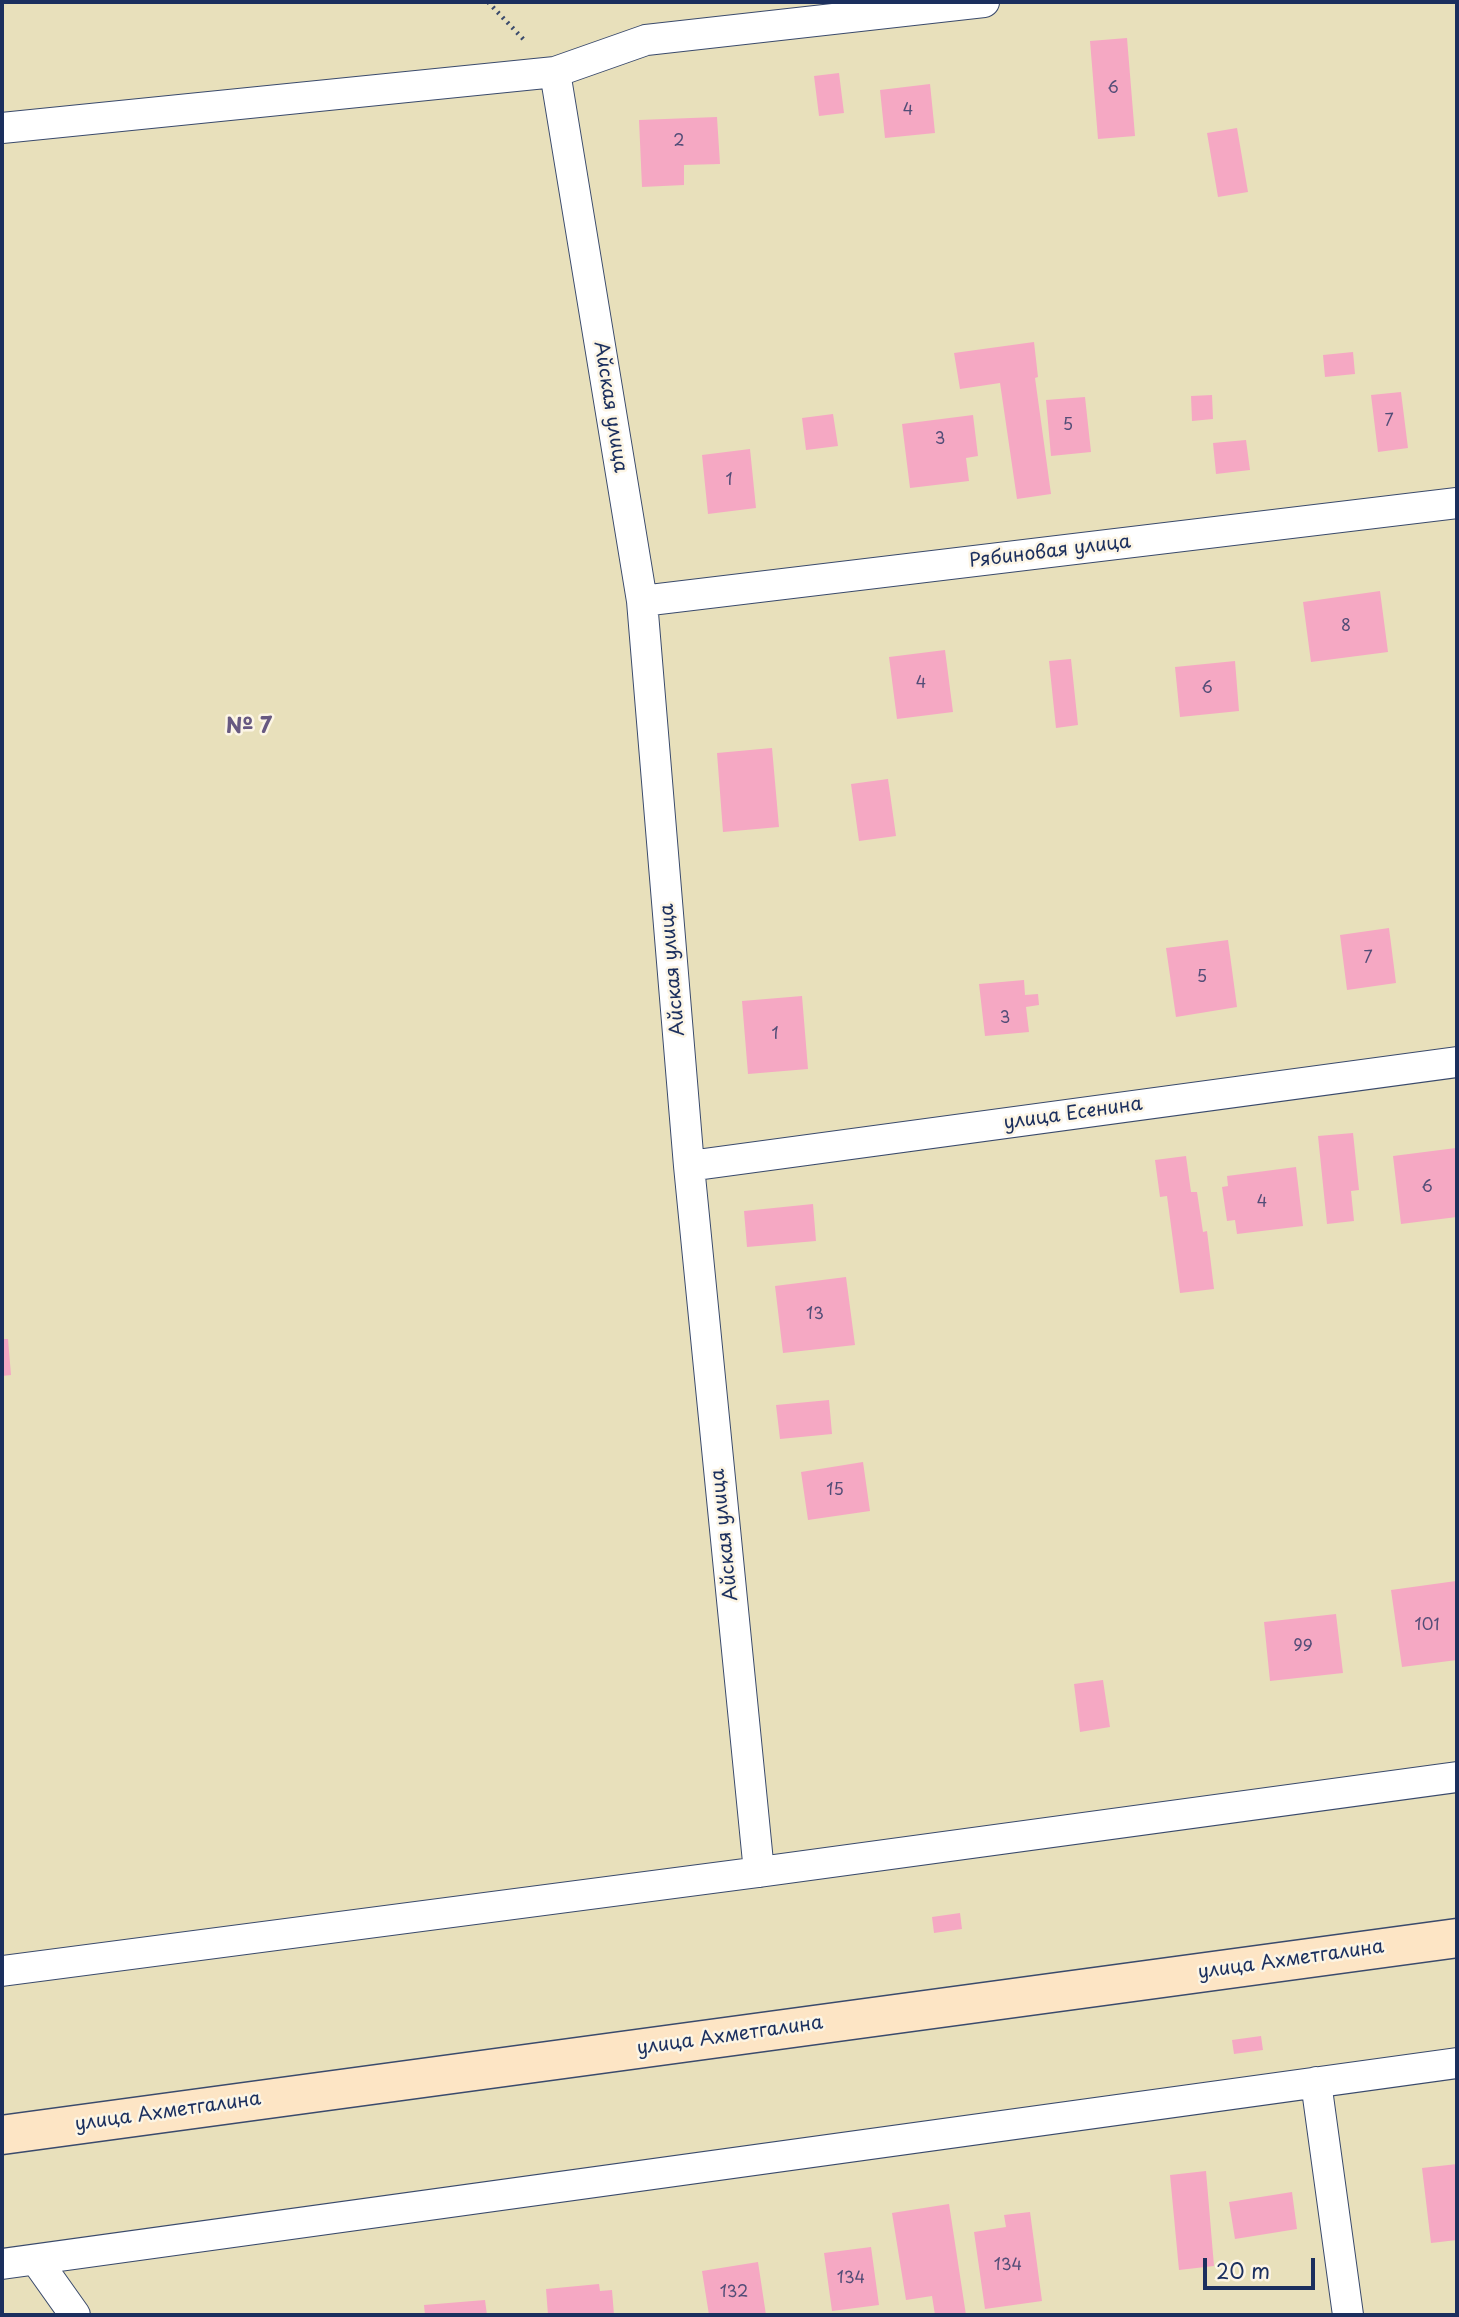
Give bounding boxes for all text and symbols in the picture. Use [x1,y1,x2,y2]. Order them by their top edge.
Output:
house number: 6 [1107,79,1119,99]
house number: 4 [903,101,913,121]
house number: 2 [673,132,685,152]
street label: Айская улица [588,340,632,474]
house number: 7 [1384,412,1394,432]
house number: 5 [1063,416,1073,436]
house number: 3 [935,430,945,450]
house number: 1 [725,471,733,491]
street label: Рябиновая улица [968,531,1132,573]
house number: 8 [1341,617,1351,637]
house number: 4 [916,674,926,694]
house number: 6 [1201,679,1213,699]
district label: № 7 [226,714,272,740]
street label: Айская улица [656,903,690,1037]
house number: 7 [1363,949,1373,969]
house number: 5 [1197,968,1207,988]
house number: 3 [1000,1009,1010,1029]
house number: 1 [771,1025,779,1045]
street label: улица Есенина [1002,1093,1144,1135]
house number: 6 [1421,1178,1433,1198]
house number: 4 [1257,1193,1267,1213]
house number: 13 [806,1305,824,1325]
street label: Айская улица [707,1468,743,1602]
house number: 15 [826,1481,844,1501]
house number: 101 [1415,1616,1439,1636]
house number: 99 [1293,1637,1313,1657]
street label: улица Ахметгалина [1196,1936,1386,1984]
street label: улица Ахметгалина [635,2012,825,2060]
street label: улица Ахметгалина [73,2088,263,2136]
scale bar [1207,2244,1319,2288]
text: 20 m [1216,2254,1270,2286]
house number: 134 [994,2256,1022,2276]
house number: 134 [837,2269,865,2289]
house number: 132 [720,2283,748,2303]

